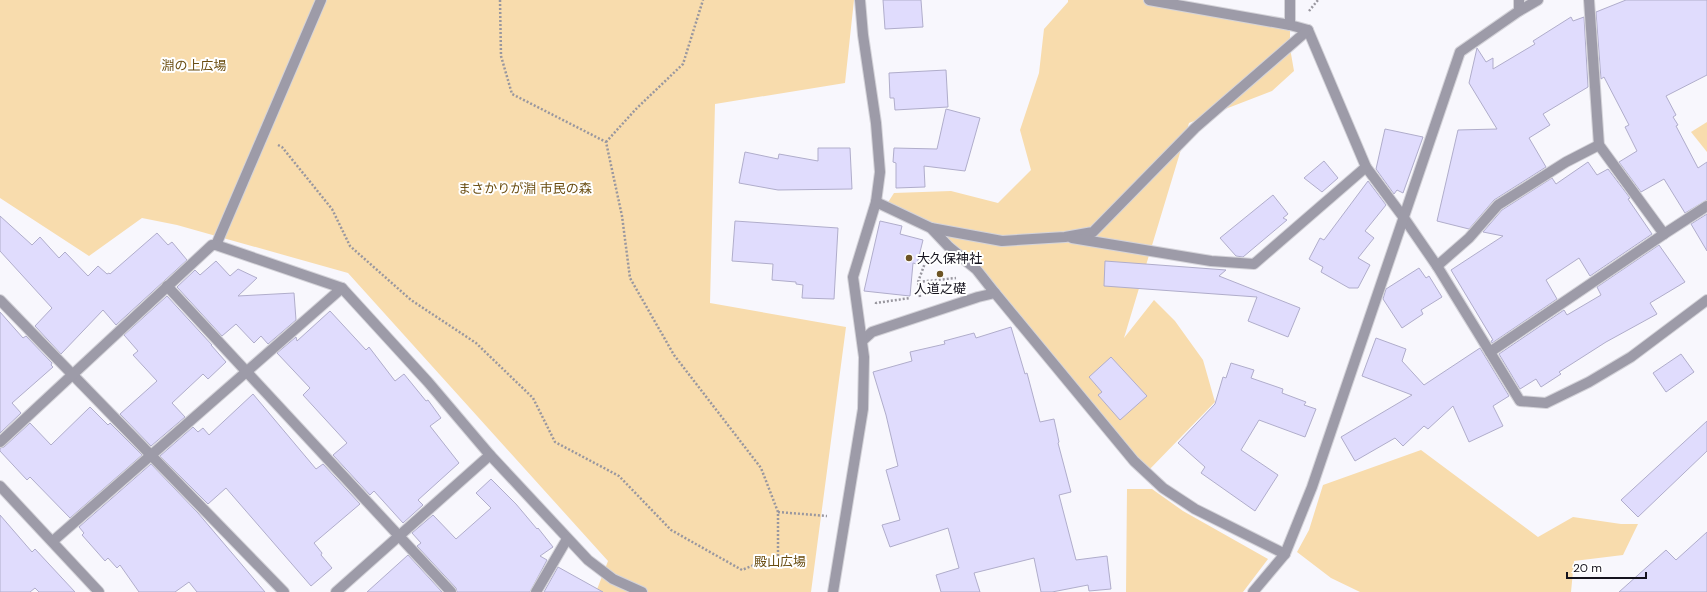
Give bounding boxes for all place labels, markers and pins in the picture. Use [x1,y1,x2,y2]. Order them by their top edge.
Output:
place label: 大久保神社 [917,250,982,267]
marker: 大久保神社 [904,253,914,263]
marker: 人道之礎 [935,269,945,279]
place label: 人道之礎 [914,280,966,297]

